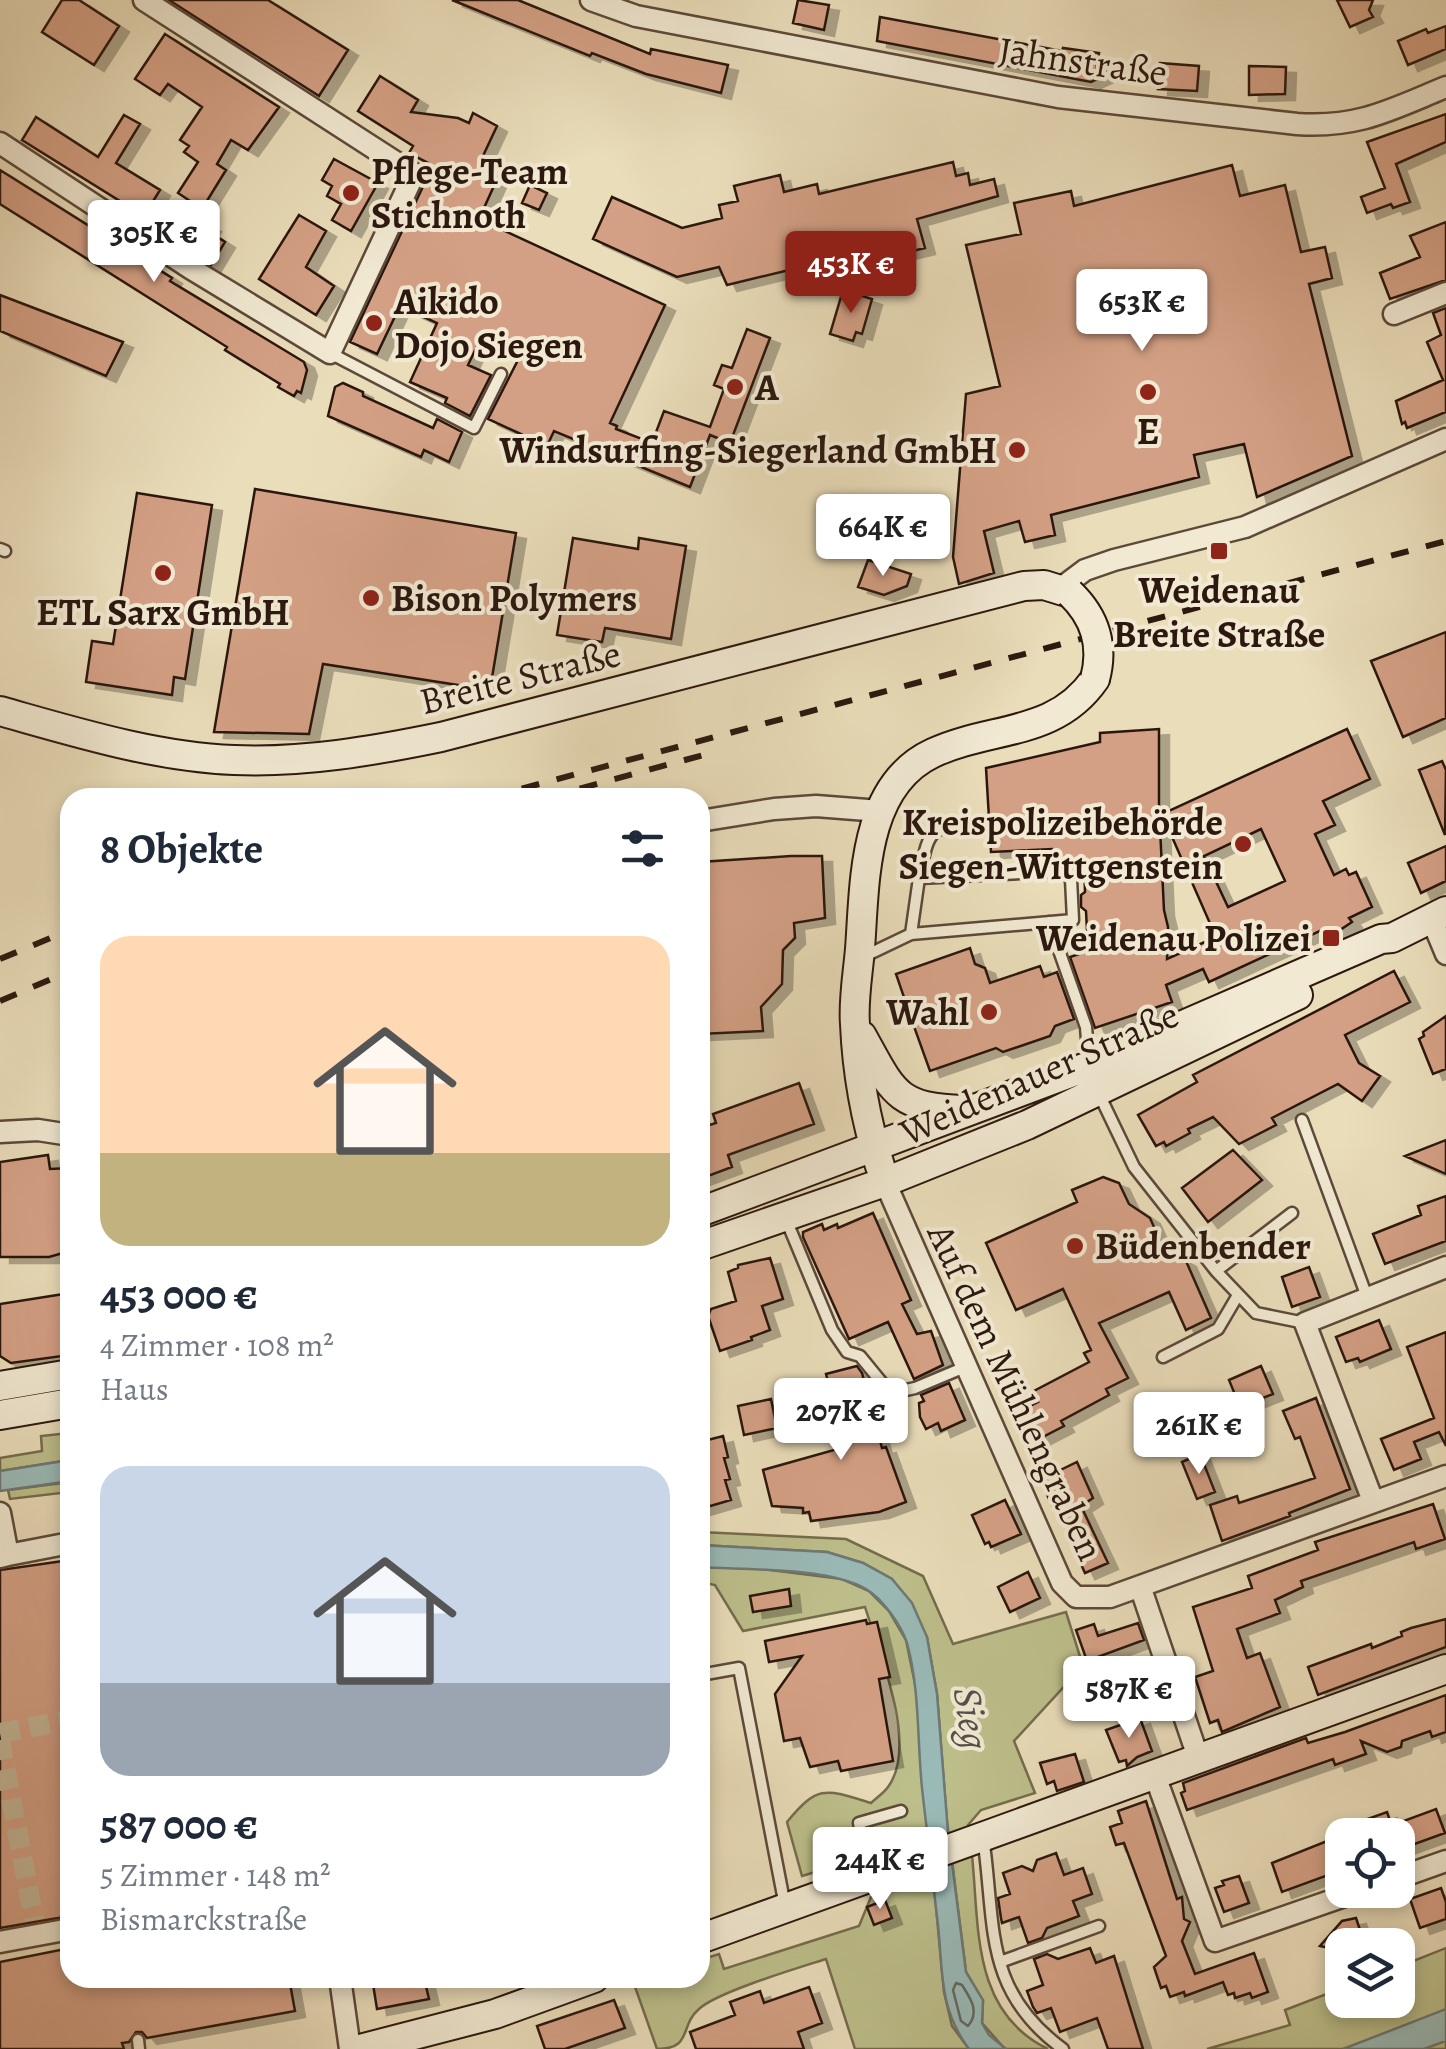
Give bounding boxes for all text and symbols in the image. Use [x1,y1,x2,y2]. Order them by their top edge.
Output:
street label: Jahnstraße [996,23,1170,99]
place label: Pflege-Team Stichnoth [371,145,568,241]
marker: Pflege-Team Stichnoth [340,182,362,204]
pin: 305K € [73,200,235,285]
text: 305K € [110,210,198,254]
pin: 453K € [770,231,932,316]
text: 453K € [807,241,895,285]
pin: 653K € [1061,269,1223,354]
place label: Aikido Dojo Siegen [393,275,583,371]
text: 653K € [1098,279,1186,323]
marker: Aikido Dojo Siegen [363,312,385,334]
place label: A [754,361,780,413]
marker: A [724,376,746,398]
marker: E [1137,381,1159,403]
place label: E [1137,405,1159,457]
place label: Windsurfing-Siegerland GmbH [499,424,997,476]
marker: Windsurfing-Siegerland GmbH [1006,439,1028,461]
pin: 664K € [802,494,964,579]
text: 664K € [838,504,928,548]
marker: Weidenau Breite Straße [1208,540,1230,562]
marker: ETL Sarx GmbH [152,562,174,584]
place label: Weidenau Breite Straße [1113,564,1325,660]
place label: Bison Polymers [391,572,637,624]
place label: ETL Sarx GmbH [36,586,290,638]
marker: Bison Polymers [360,587,382,609]
street label: Breite Straße [414,627,626,727]
place label: Kreispolizeibehörde Siegen-Wittgenstein [898,796,1223,892]
text: 8 Objekte [100,820,263,877]
icon: filters [615,821,670,876]
marker: Kreispolizeibehörde Siegen-Wittgenstein [1232,833,1254,855]
place label: Weidenau Polizei [1035,912,1311,964]
marker: Weidenau Polizei [1320,927,1342,949]
place label: Wahl [885,986,969,1038]
street label: Weidenauer Straße [890,988,1187,1158]
icon: home [295,1001,475,1181]
marker: Wahl [978,1001,1000,1023]
street label: Auf dem Mühlengraben [915,1214,1117,1569]
place label: Büdenbender [1095,1220,1311,1272]
marker: Büdenbender [1064,1235,1086,1257]
text: 453 000 € [100,1266,258,1323]
text: 4 Zimmer · 108 m² [100,1323,334,1367]
text: Haus [100,1367,169,1411]
pin: 207K € [760,1378,922,1463]
text: 207K € [796,1388,886,1432]
pin: 261K € [1118,1392,1280,1477]
text: 261K € [1156,1402,1242,1446]
icon: home [295,1531,475,1711]
pin: 587K € [1048,1656,1210,1741]
text: 587K € [1085,1666,1173,1710]
water label: Sieg [940,1683,1003,1753]
text: 587 000 € [100,1796,258,1853]
map controls [1325,1818,1415,2018]
button: locate [1325,1818,1415,1908]
pin: 244K € [799,1827,961,1912]
text: 244K € [835,1837,925,1881]
text: 5 Zimmer · 148 m² [100,1853,331,1897]
text: Bismarckstraße [100,1897,307,1941]
button: layers [1325,1928,1415,2018]

